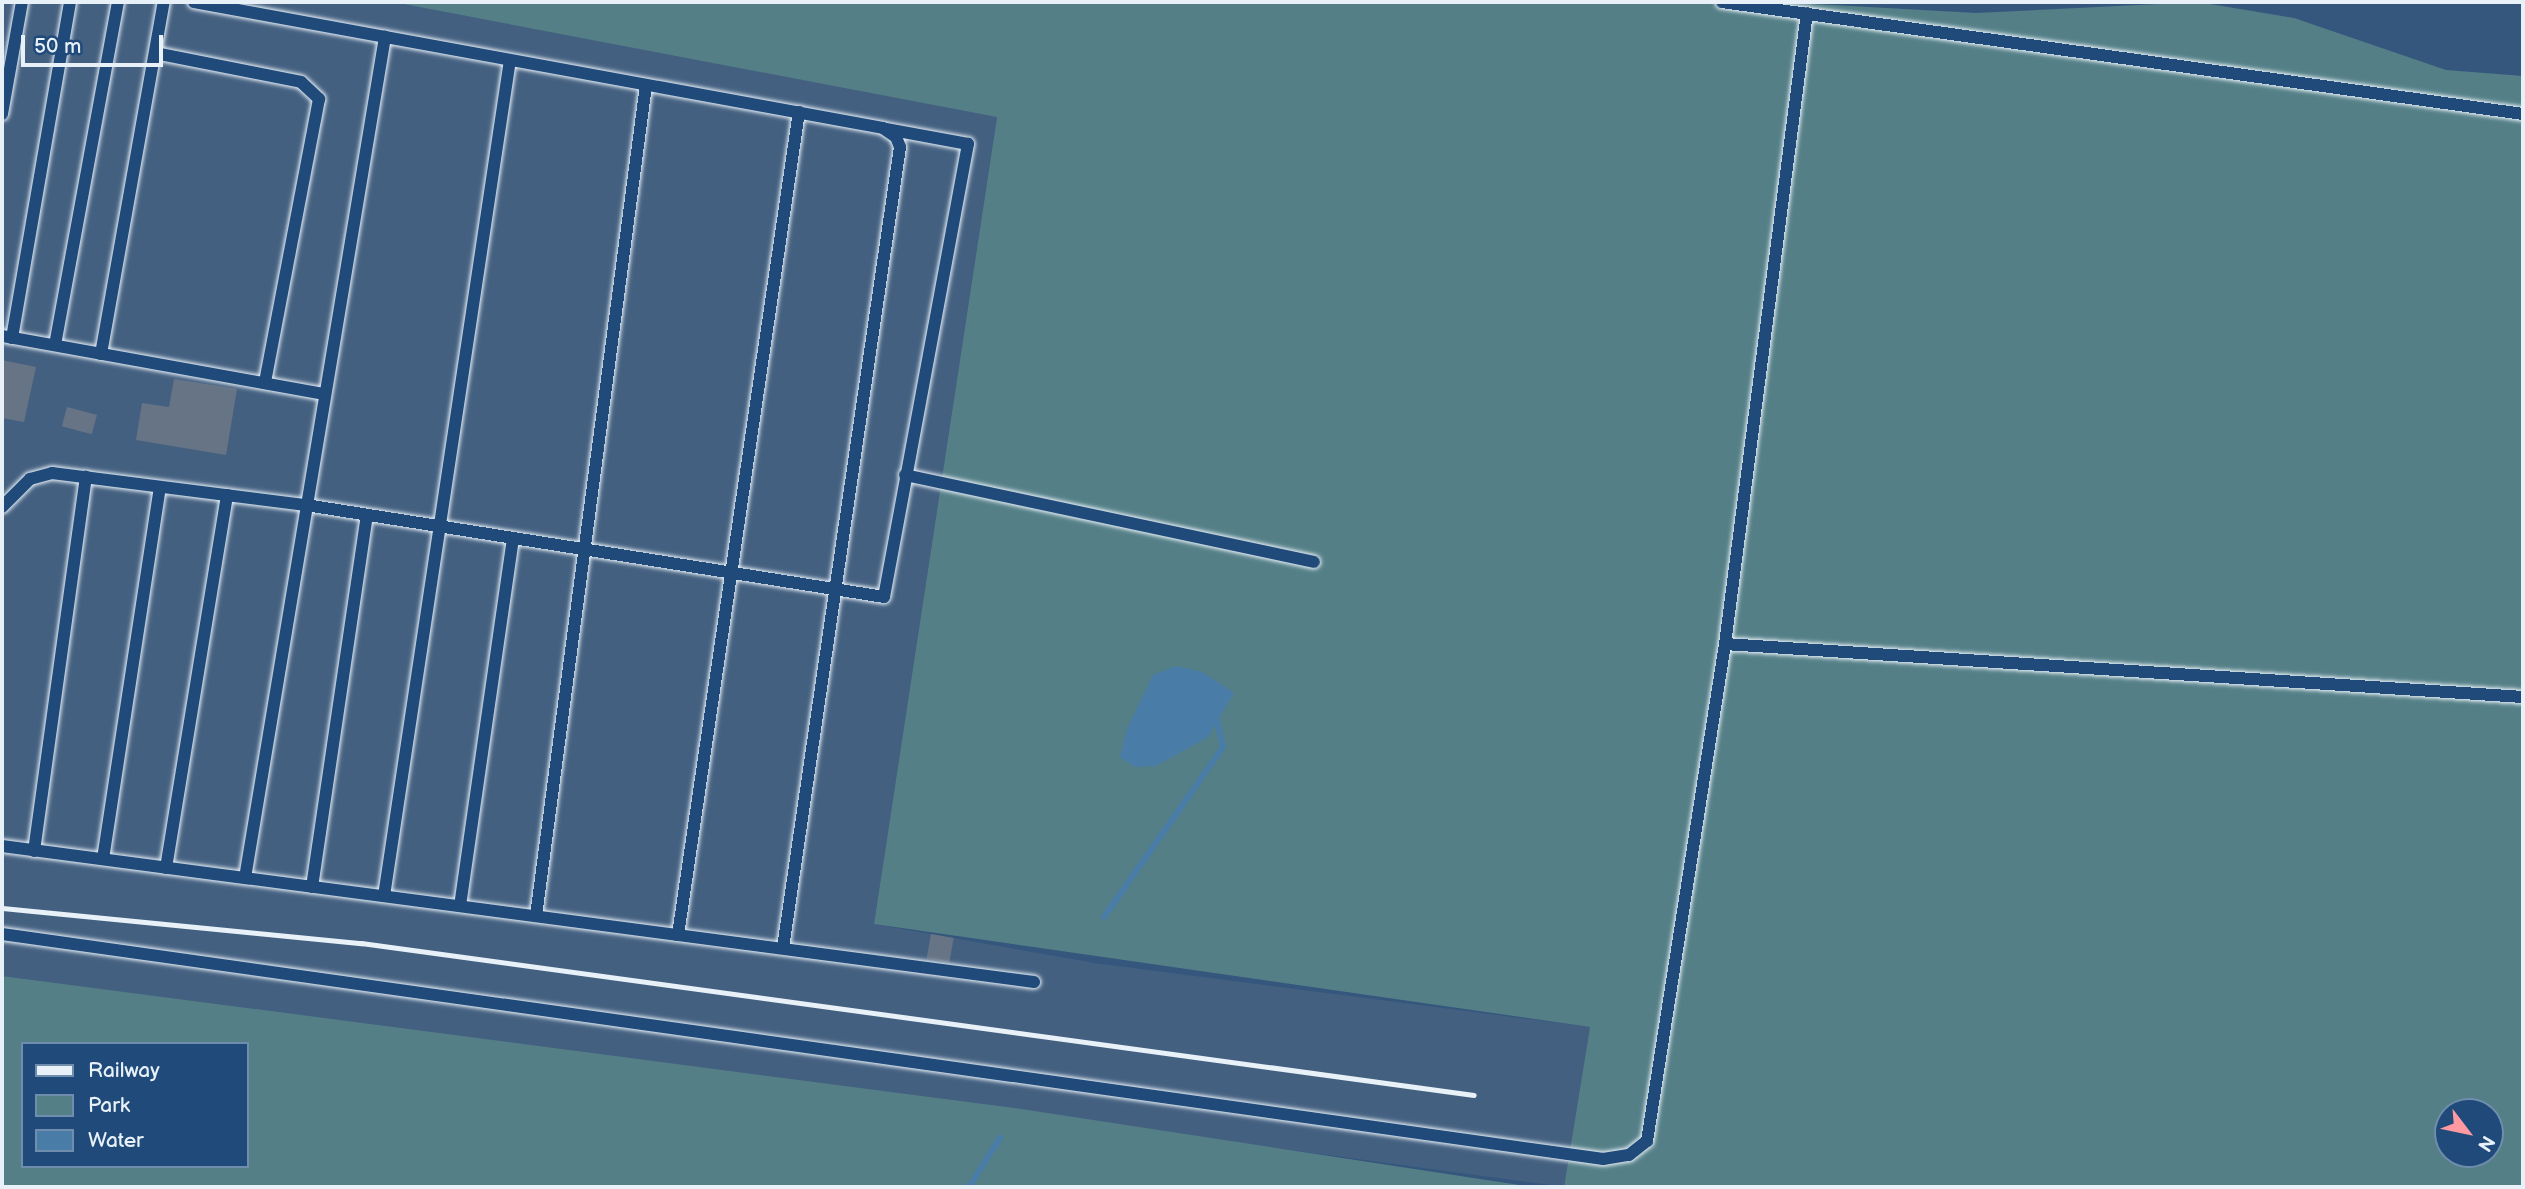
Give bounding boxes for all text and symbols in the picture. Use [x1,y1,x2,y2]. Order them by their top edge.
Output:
scale bar [24,21,166,65]
text: 50 m [34,34,81,59]
legend [21,1042,248,1168]
text: Railway [88,1058,160,1083]
text: Park [88,1093,130,1118]
north arrow [2434,1098,2504,1168]
text: Water [88,1128,144,1153]
text: N [2472,1131,2499,1155]

